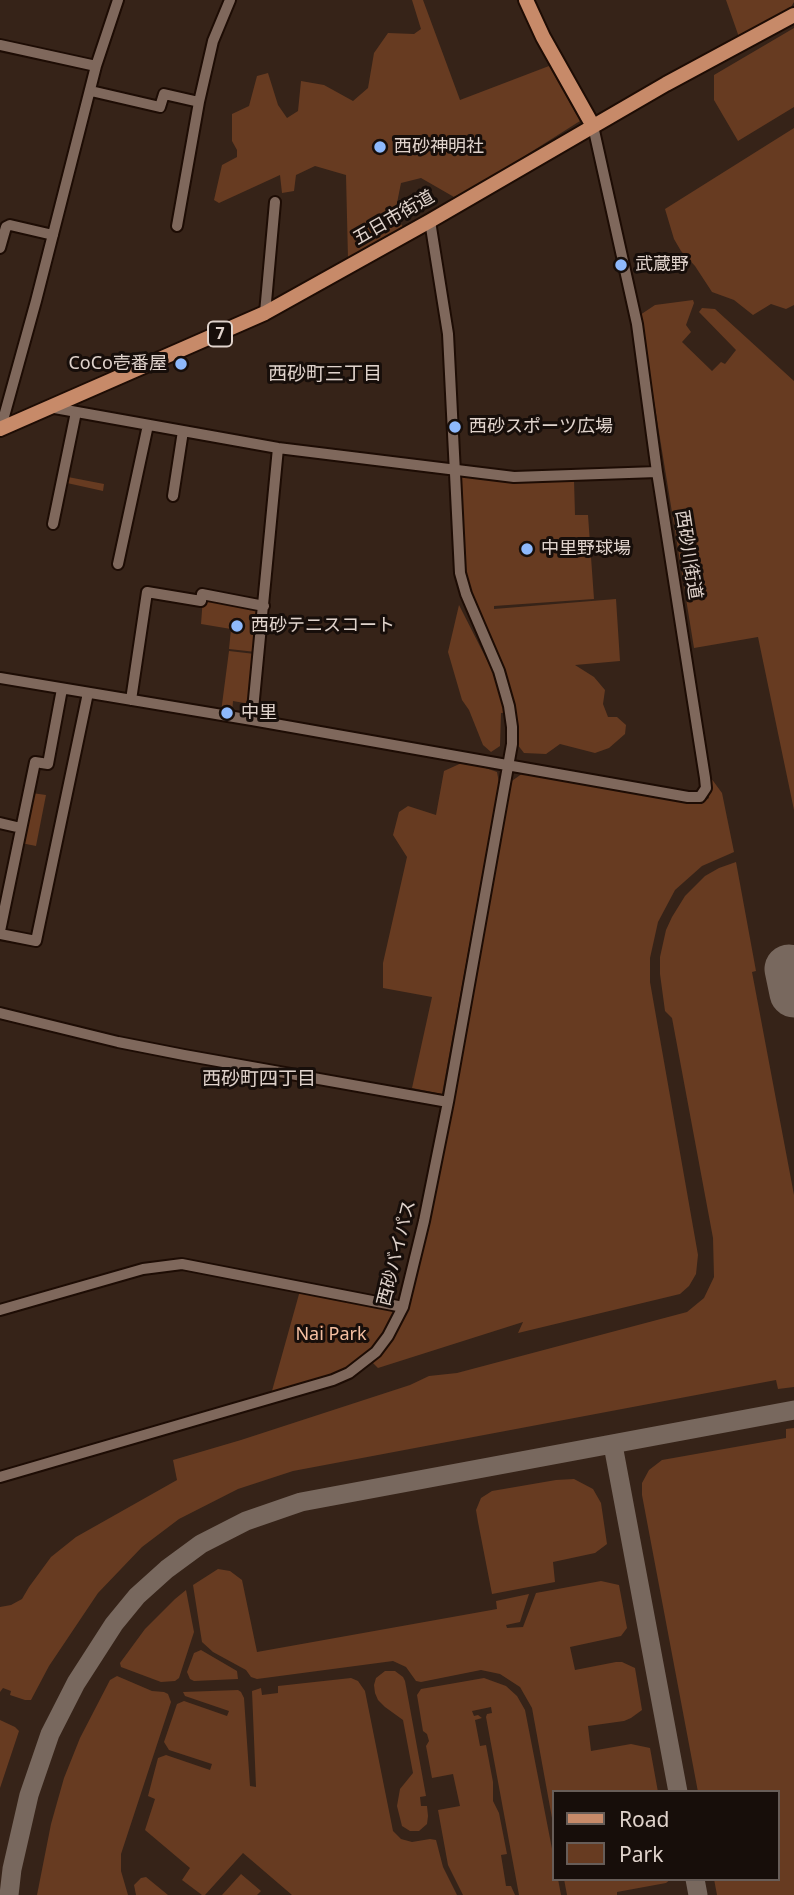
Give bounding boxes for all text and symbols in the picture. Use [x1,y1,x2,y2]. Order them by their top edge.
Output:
place label: 西砂神明社 [394,136,484,158]
marker: 西砂神明社 [372,139,388,155]
street label: 五日市街道 [350,186,438,250]
place label: 武蔵野 [635,254,689,276]
marker: 武蔵野 [613,257,629,273]
road number: 7 [208,322,232,346]
place label: CoCo壱番屋 [68,353,167,375]
marker: CoCo壱番屋 [173,356,189,372]
district label: 西砂町三丁目 [268,364,382,386]
place label: 西砂スポーツ広場 [469,416,613,438]
marker: 西砂スポーツ広場 [447,419,463,435]
street label: 西砂川街道 [670,509,706,601]
place label: 中里野球場 [541,538,631,560]
marker: 中里野球場 [519,541,535,557]
place label: 西砂テニスコート [251,615,395,637]
marker: 西砂テニスコート [229,618,245,634]
place label: 中里 [241,702,277,724]
marker: 中里 [219,705,235,721]
district label: 西砂町四丁目 [202,1069,316,1091]
street label: 西砂バイパス [373,1198,421,1308]
park label: Nai Park [295,1324,367,1346]
legend [552,1790,780,1881]
text: Road [619,1805,669,1833]
text: Park [619,1840,663,1868]

